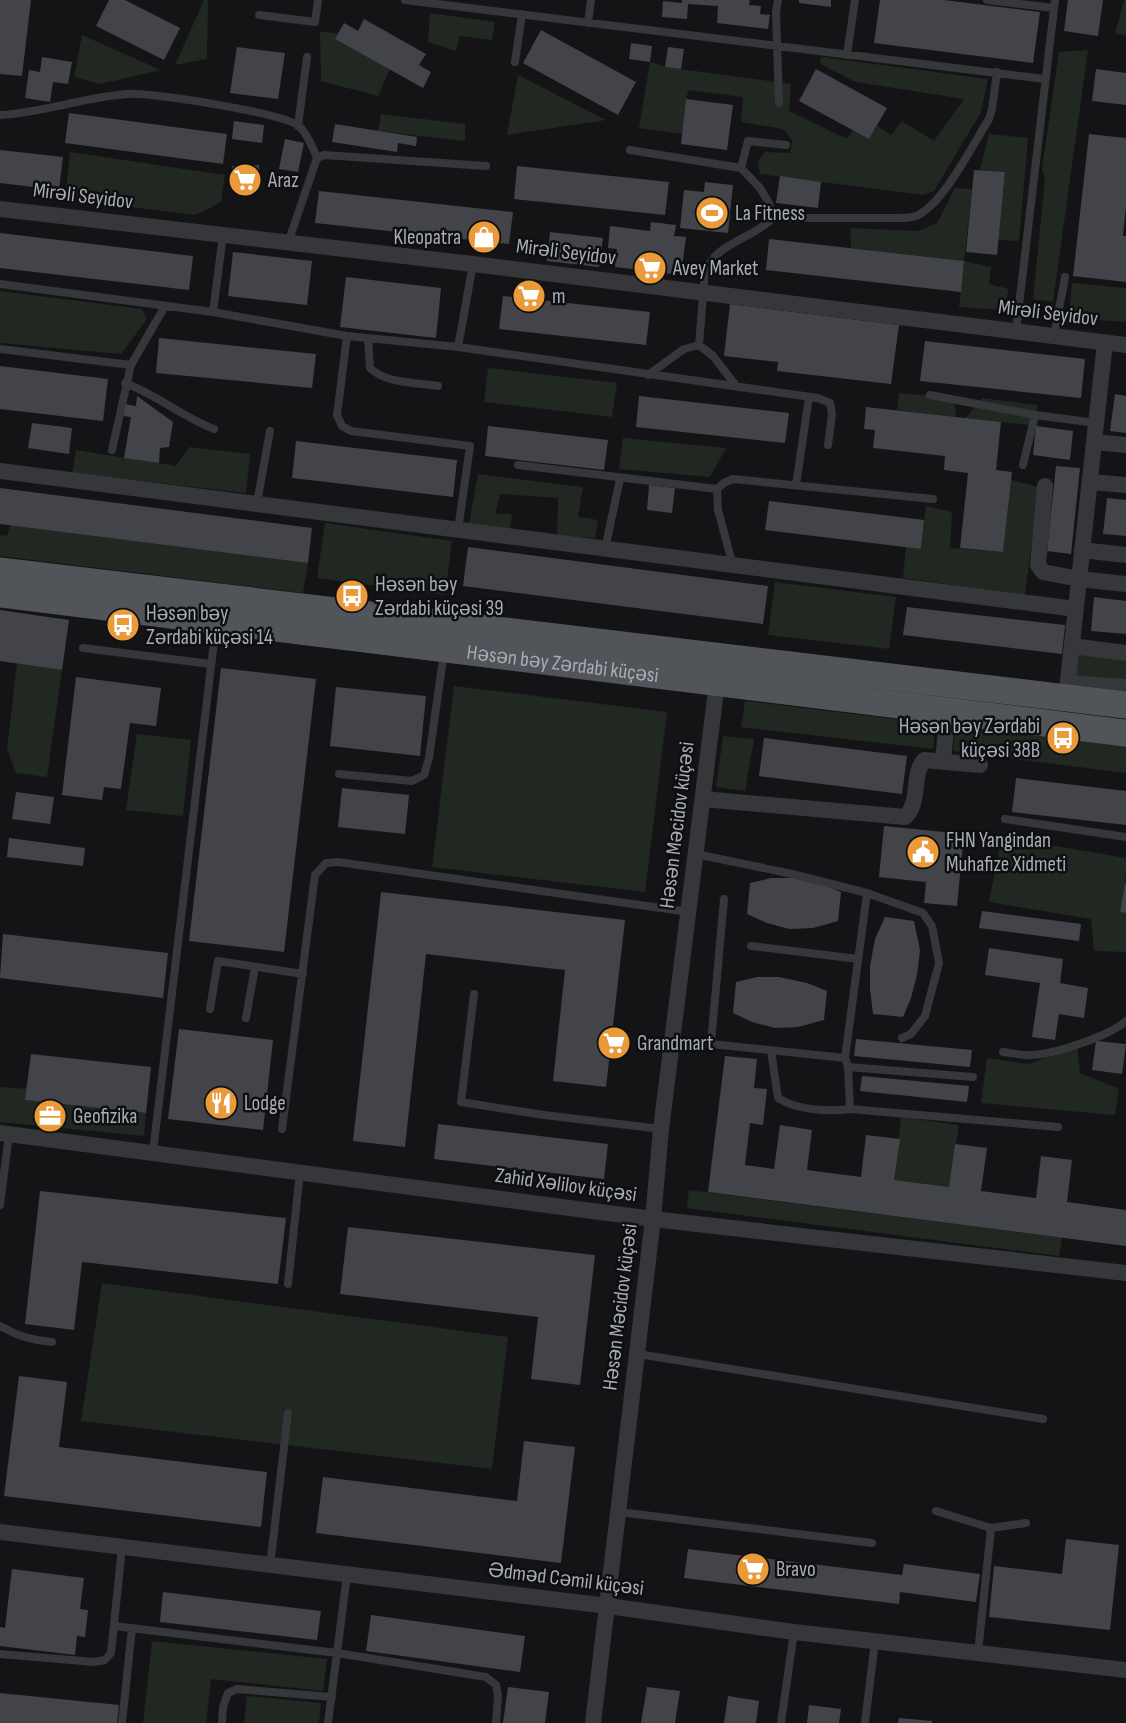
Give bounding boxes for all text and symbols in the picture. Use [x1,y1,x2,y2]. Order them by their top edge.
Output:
supermarket icon: Araz [227,162,263,198]
place label: Araz [267,168,299,193]
street label: Mirəli Seyidov [32,177,134,215]
sports icon: La Fitness [694,195,730,231]
place label: La Fitness [735,201,805,226]
shop icon: Kleopatra [466,219,502,255]
place label: Kleopatra [393,225,461,250]
street label: Mirəli Seyidov [515,233,617,271]
supermarket icon: Avey Market [632,250,668,286]
place label: Avey Market [672,256,759,281]
supermarket icon: m [511,278,547,314]
place label: m [552,284,565,309]
street label: Mirəli Seyidov [997,294,1099,332]
place label: Həsən bəy Zərdabi küçəsi 39 [375,572,504,621]
bus stop icon: Həsən bəy Zərdabi küçəsi 39 [334,578,370,614]
place label: Həsən bəy Zərdabi küçəsi 14 [146,601,273,650]
bus stop icon: Həsən bəy Zərdabi küçəsi 14 [105,607,141,643]
street label: Həsən bəy Zərdabi küçəsi [465,639,660,688]
place label: Həsən bəy Zərdabi küçəsi 38B [899,714,1040,763]
bus stop icon: Həsən bəy Zərdabi küçəsi 38B [1045,720,1081,756]
street label: Həsən Məcidov küçəsi [654,740,700,910]
place label: FHN Yangindan Muhafize Xidmeti [946,828,1066,877]
public building icon: FHN Yangindan Muhafize Xidmeti [905,834,941,870]
supermarket icon: Grandmart [596,1025,632,1061]
place label: Grandmart [637,1031,713,1056]
restaurant icon: Lodge [203,1085,239,1121]
place label: Lodge [244,1091,286,1116]
office icon: Geofizika [32,1098,68,1134]
place label: Geofizika [73,1104,137,1129]
street label: Zahid Xəlilov küçəsi [494,1163,638,1207]
street label: Həsən Məcidov küçəsi [597,1222,643,1392]
supermarket icon: Bravo [735,1551,771,1587]
street label: Ədməd Cəmil küçəsi [487,1557,645,1601]
place label: Bravo [776,1557,816,1582]

